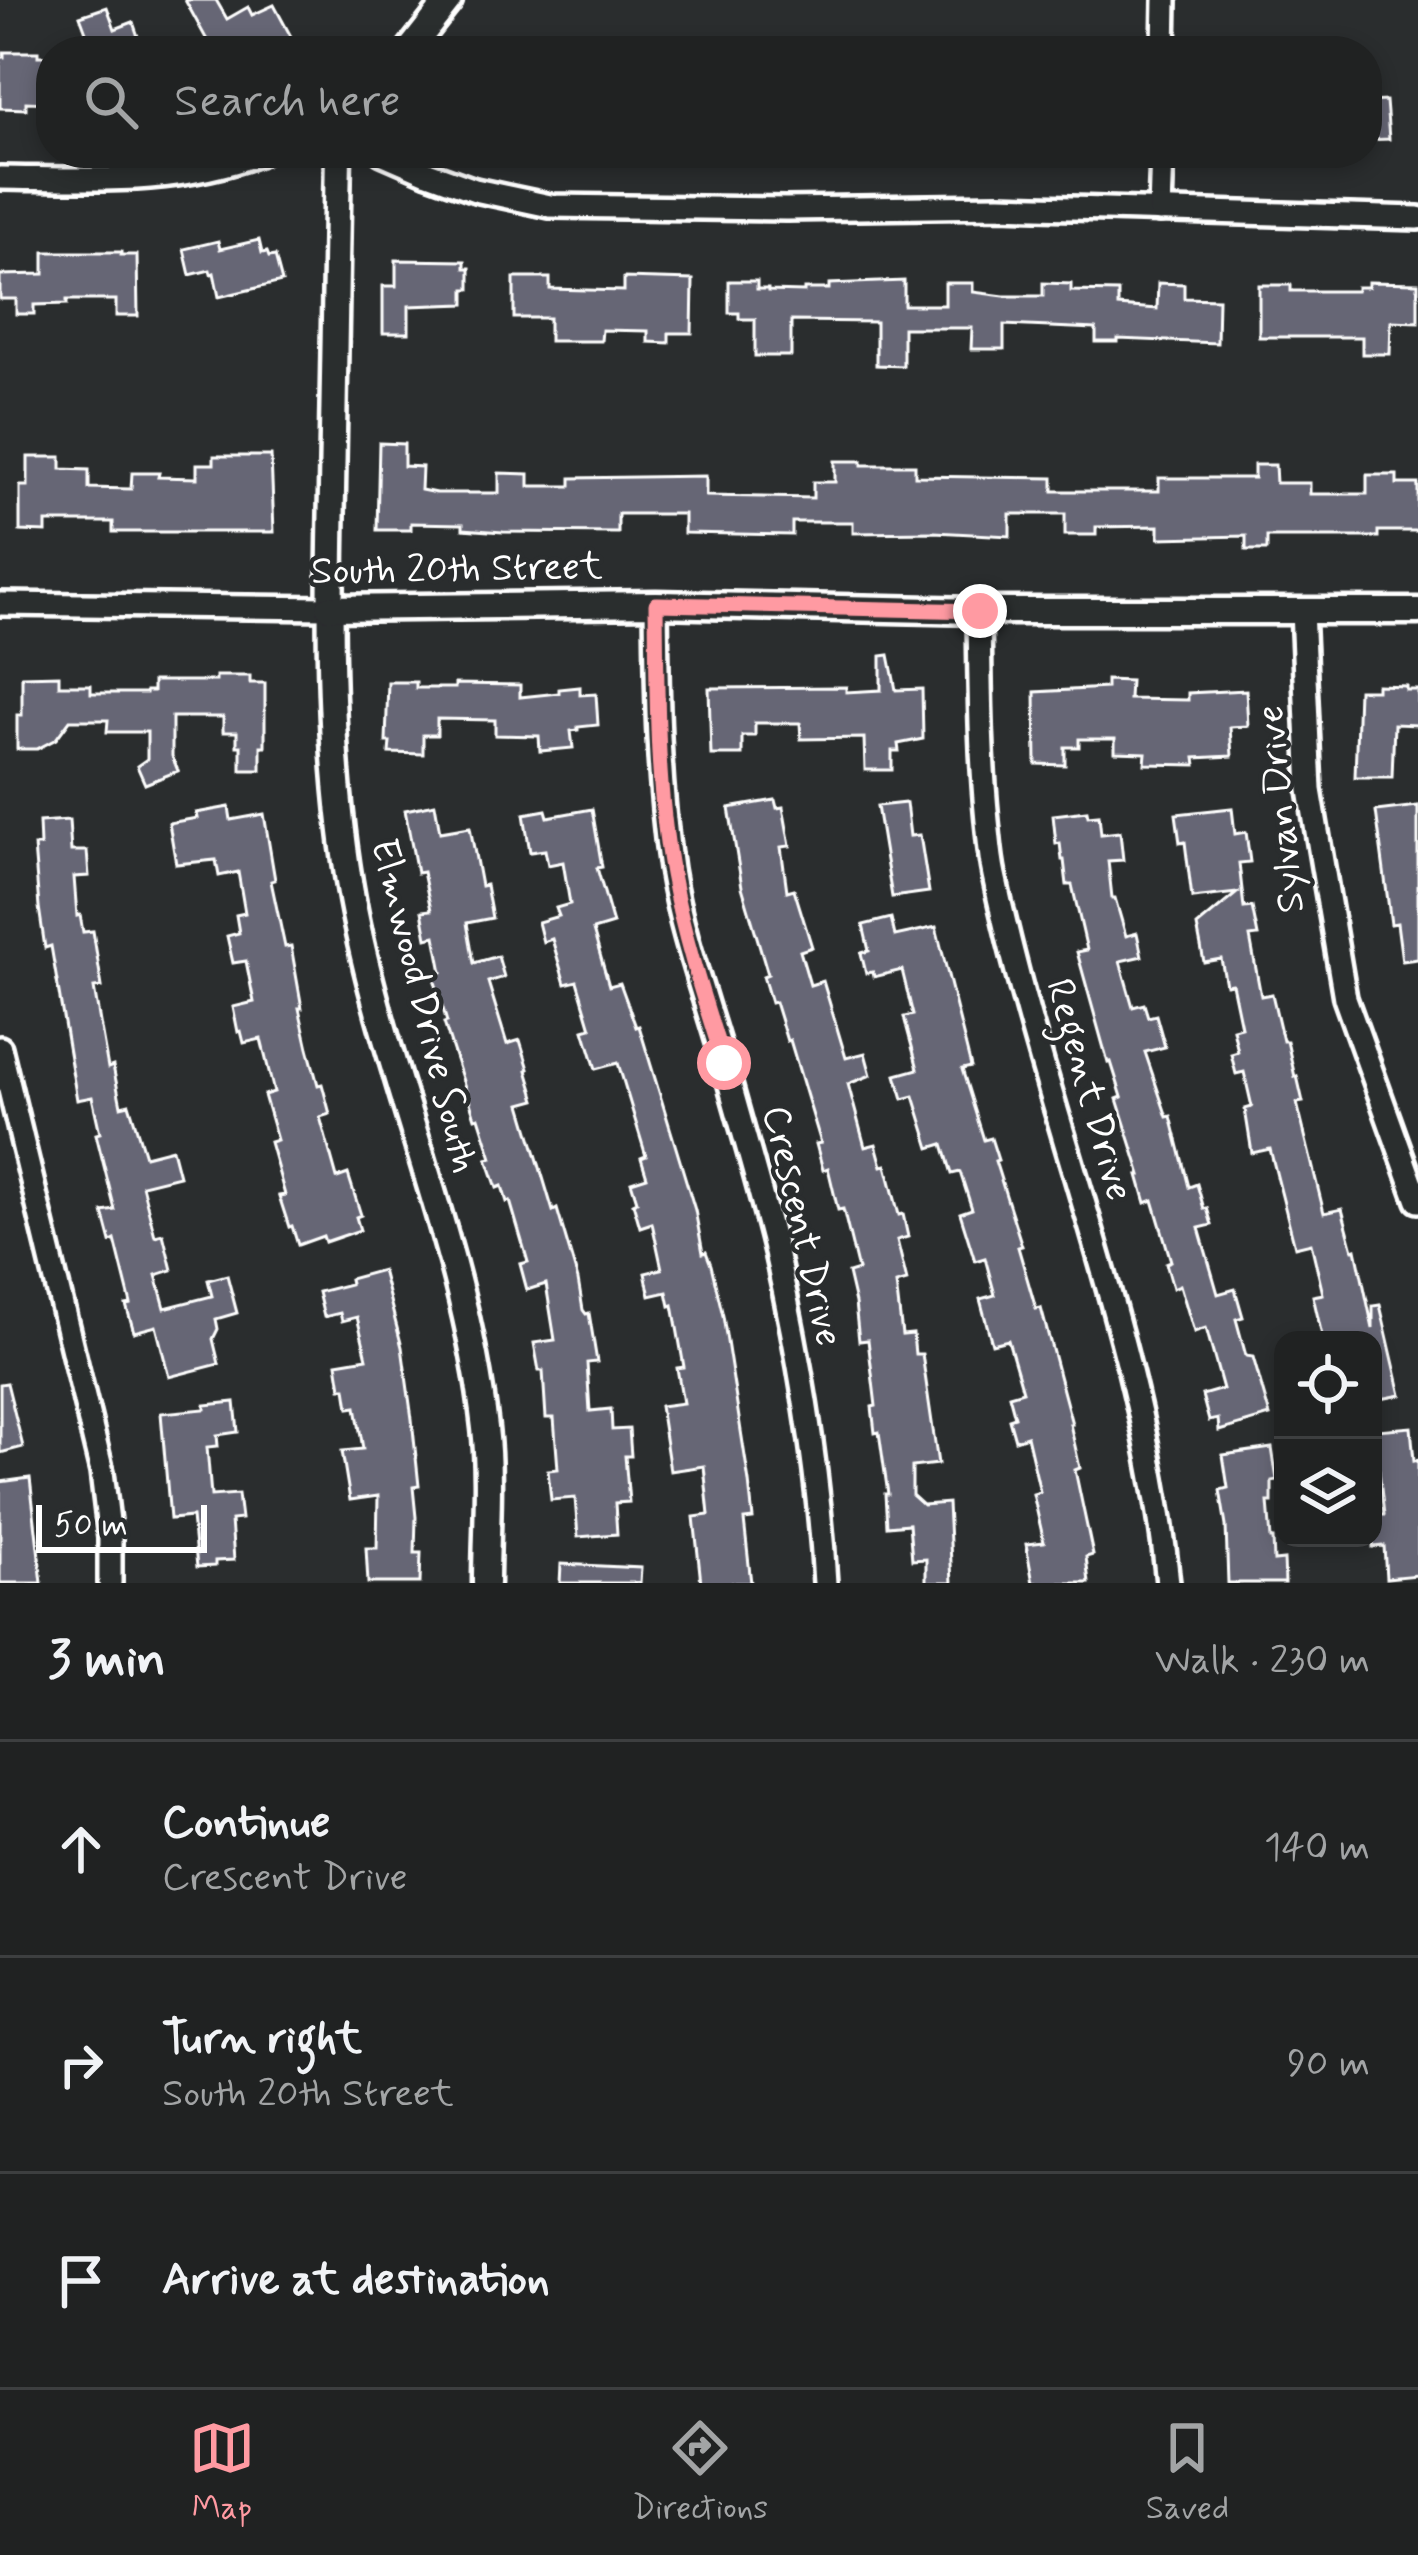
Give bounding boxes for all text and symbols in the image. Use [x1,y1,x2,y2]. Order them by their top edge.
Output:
search box [36,36,1382,168]
icon: search [78,69,144,135]
text: Search here [174,73,401,132]
street label: South 20th Street [311,542,603,598]
route end [953,584,1007,638]
street label: Sylvan Drive [1246,702,1318,916]
street label: Elmwood Drive South [357,834,489,1178]
street label: Regent Drive [1029,973,1144,1208]
route start [697,1036,751,1090]
street label: Crescent Drive [749,1101,853,1351]
map controls [1274,1331,1382,1547]
button: locate [1274,1331,1382,1439]
button: layers [1274,1439,1382,1547]
scale bar [36,1499,207,1552]
text: 50 m [54,1504,128,1548]
text: 3 min [48,1628,166,1694]
text: Walk · 230 m [1155,1636,1370,1687]
text: Continue [162,1794,330,1853]
icon: ahead [48,1816,114,1882]
text: 140 m [1264,1823,1370,1874]
text: Crescent Drive [162,1853,408,1904]
text: Turn right [162,2010,362,2069]
icon: right [48,2032,114,2098]
text: 90 m [1287,2039,1370,2090]
text: South 20th Street [162,2069,454,2120]
icon: arrive [48,2248,114,2314]
text: Arrive at destination [162,2251,550,2310]
tab: Map [189,2415,255,2531]
tab: Directions [632,2415,768,2531]
tab: Saved [1146,2415,1229,2531]

